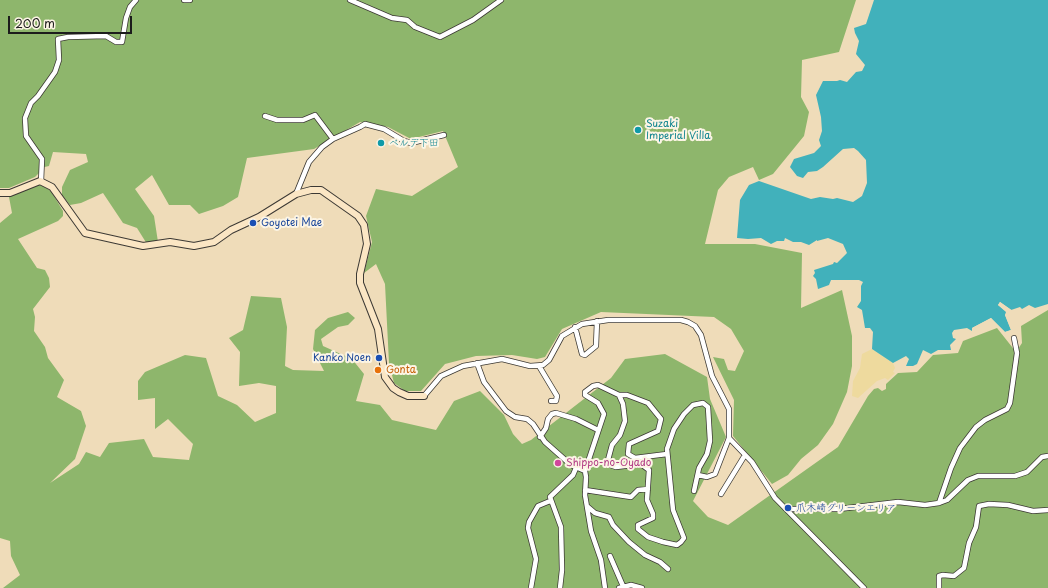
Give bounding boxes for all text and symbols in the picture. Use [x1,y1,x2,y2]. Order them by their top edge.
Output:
scale bar [10,8,134,34]
text: 200 m [15,14,55,32]
place label: Suzaki Imperial Villa [646,118,710,142]
marker: Suzaki Imperial Villa [633,125,643,135]
place label: ベルデ下田 [389,137,439,149]
marker: ベルデ下田 [376,138,386,148]
place label: Goyotei Mae [261,217,322,229]
marker: Goyotei Mae [248,218,258,228]
place label: Kanko Noen [313,352,371,364]
marker: Kanko Noen [374,353,384,363]
place label: Gonta [386,364,416,376]
marker: Gonta [373,365,383,375]
place label: Shippo-no-Oyado [566,457,651,469]
marker: Shippo-no-Oyado [553,458,563,468]
place label: 爪木崎グリーンエリア [796,502,896,514]
marker: 爪木崎グリーンエリア [783,503,793,513]

